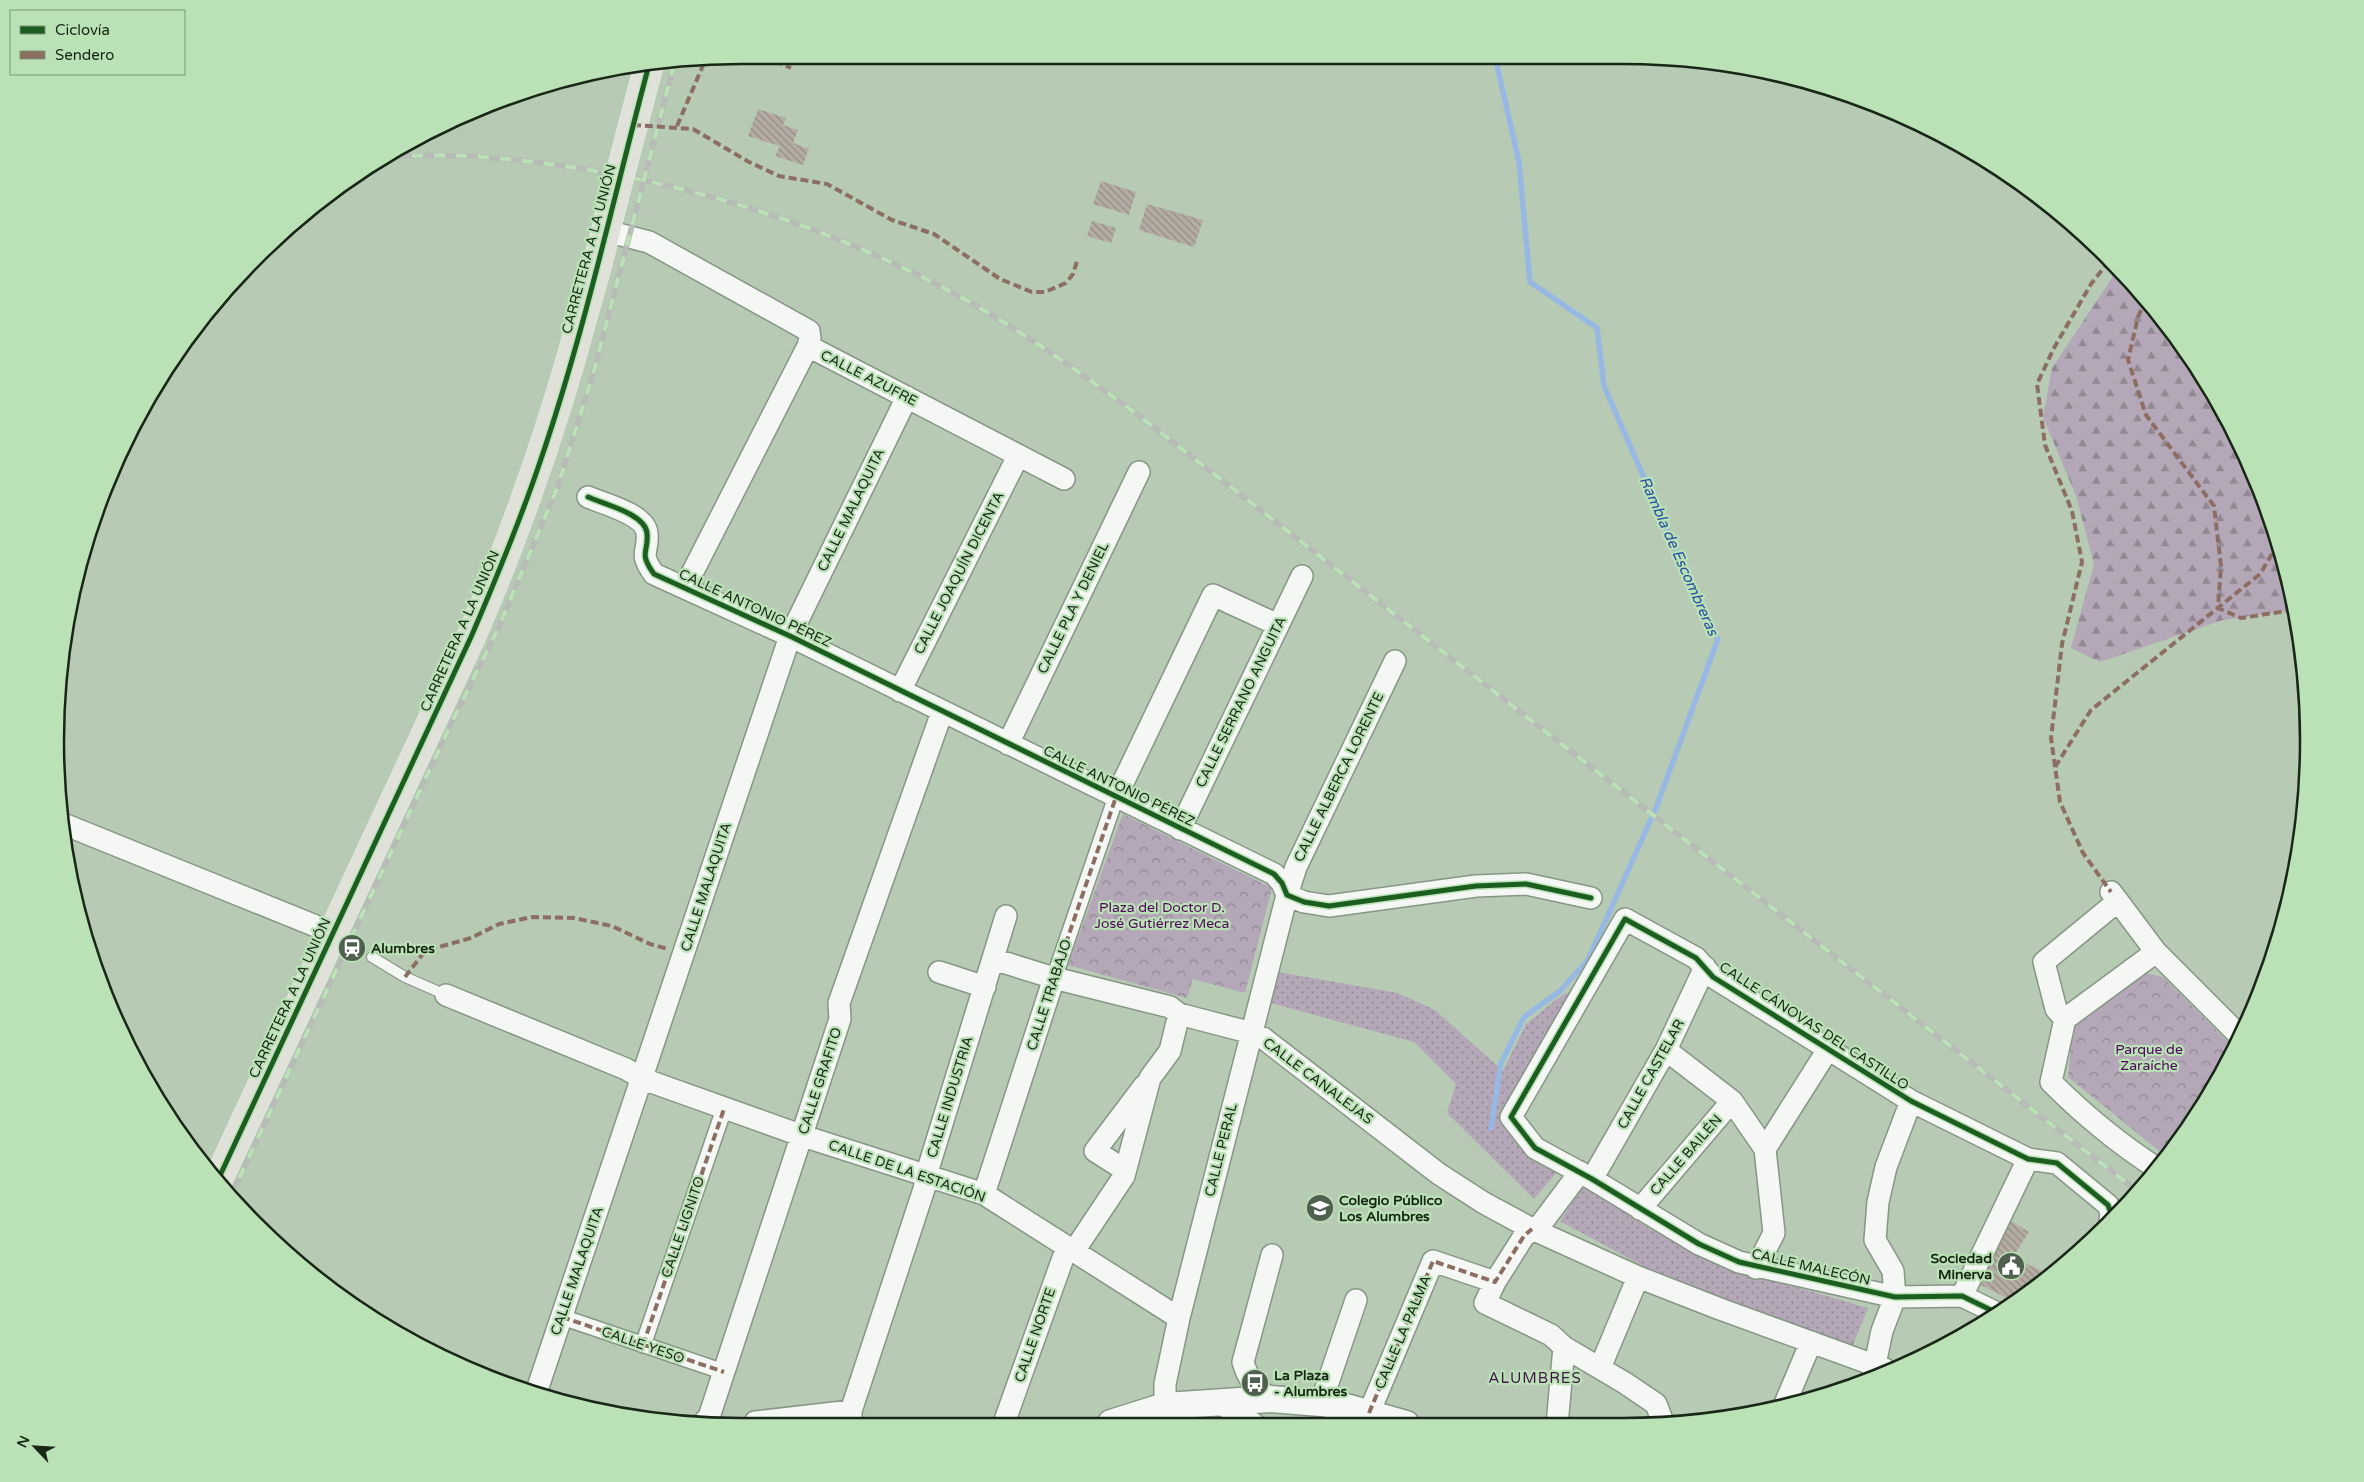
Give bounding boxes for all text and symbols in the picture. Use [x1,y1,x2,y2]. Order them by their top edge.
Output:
legend [10,10,185,75]
text: Ciclovía [55,21,110,39]
text: Sendero [55,46,114,64]
street label: CARRETERA A LA UNIÓN [558,162,620,336]
street label: CALLE AZUFRE [818,346,920,410]
street label: CALLE MALAQUITA [814,446,888,574]
water label: Rambla de Escombreras [1636,473,1723,640]
street label: CALLE JOAQUÍN DICENTA [911,489,1007,657]
street label: CALLE PLA Y DENIEL [1034,539,1112,677]
street label: CARRETERA A LA UNIÓN [417,548,503,714]
street label: CALLE ANTONIO PÉREZ [676,565,834,651]
street label: CALLE SERRANO ANGUITA [1192,614,1290,790]
street label: CALLE ALBERCA LORENTE [1290,689,1388,865]
street label: CALLE ANTONIO PÉREZ [1040,742,1198,830]
street label: CALLE MALAQUITA [677,820,735,954]
park label: Plaza del Doctor D. José Gutiérrez Meca [1095,899,1229,932]
street label: CARRETERA A LA UNIÓN [245,915,335,1081]
station icon: Alumbres [337,933,367,963]
street label: CALLE TRABAJO [1023,937,1075,1053]
place label: Alumbres [371,940,435,957]
street label: CALLE CÁNOVAS DEL CASTILLO [1716,958,1912,1094]
street label: CALLE CASTELAR [1614,1016,1688,1132]
street label: CALLE GRAFITO [795,1025,845,1137]
street label: CALLE INDUSTRIA [923,1034,977,1160]
street label: CALLE CANALEJAS [1260,1034,1377,1128]
park label: Parque de Zaraíche [2115,1041,2183,1074]
street label: CALLE PERAL [1201,1102,1241,1198]
street label: CALLE BAILÉN [1646,1111,1726,1199]
street label: CALLE DE LA ESTACIÓN [826,1136,988,1206]
street label: CALLE LIGNITO [658,1174,708,1280]
place label: Colegio Público Los Alumbres [1339,1192,1443,1225]
school or university icon: Colegio Público Los Alumbres [1305,1193,1335,1223]
street label: CALLE MALAQUITA [547,1204,607,1338]
street label: CALLE MALECÓN [1750,1245,1872,1289]
place label: Sociedad Minerva [1930,1250,1992,1283]
public building icon: Sociedad Minerva [1996,1251,2026,1281]
street label: CALLE LA PALMA [1371,1273,1435,1391]
street label: CALLE NORTE [1011,1285,1059,1385]
street label: CALLE YESO [599,1323,687,1367]
place label: La Plaza - Alumbres [1274,1367,1347,1400]
bus stop icon: La Plaza - Alumbres [1240,1368,1270,1398]
district label: ALUMBRES [1488,1369,1582,1387]
north arrow [10,1422,60,1472]
text: N [14,1433,34,1450]

